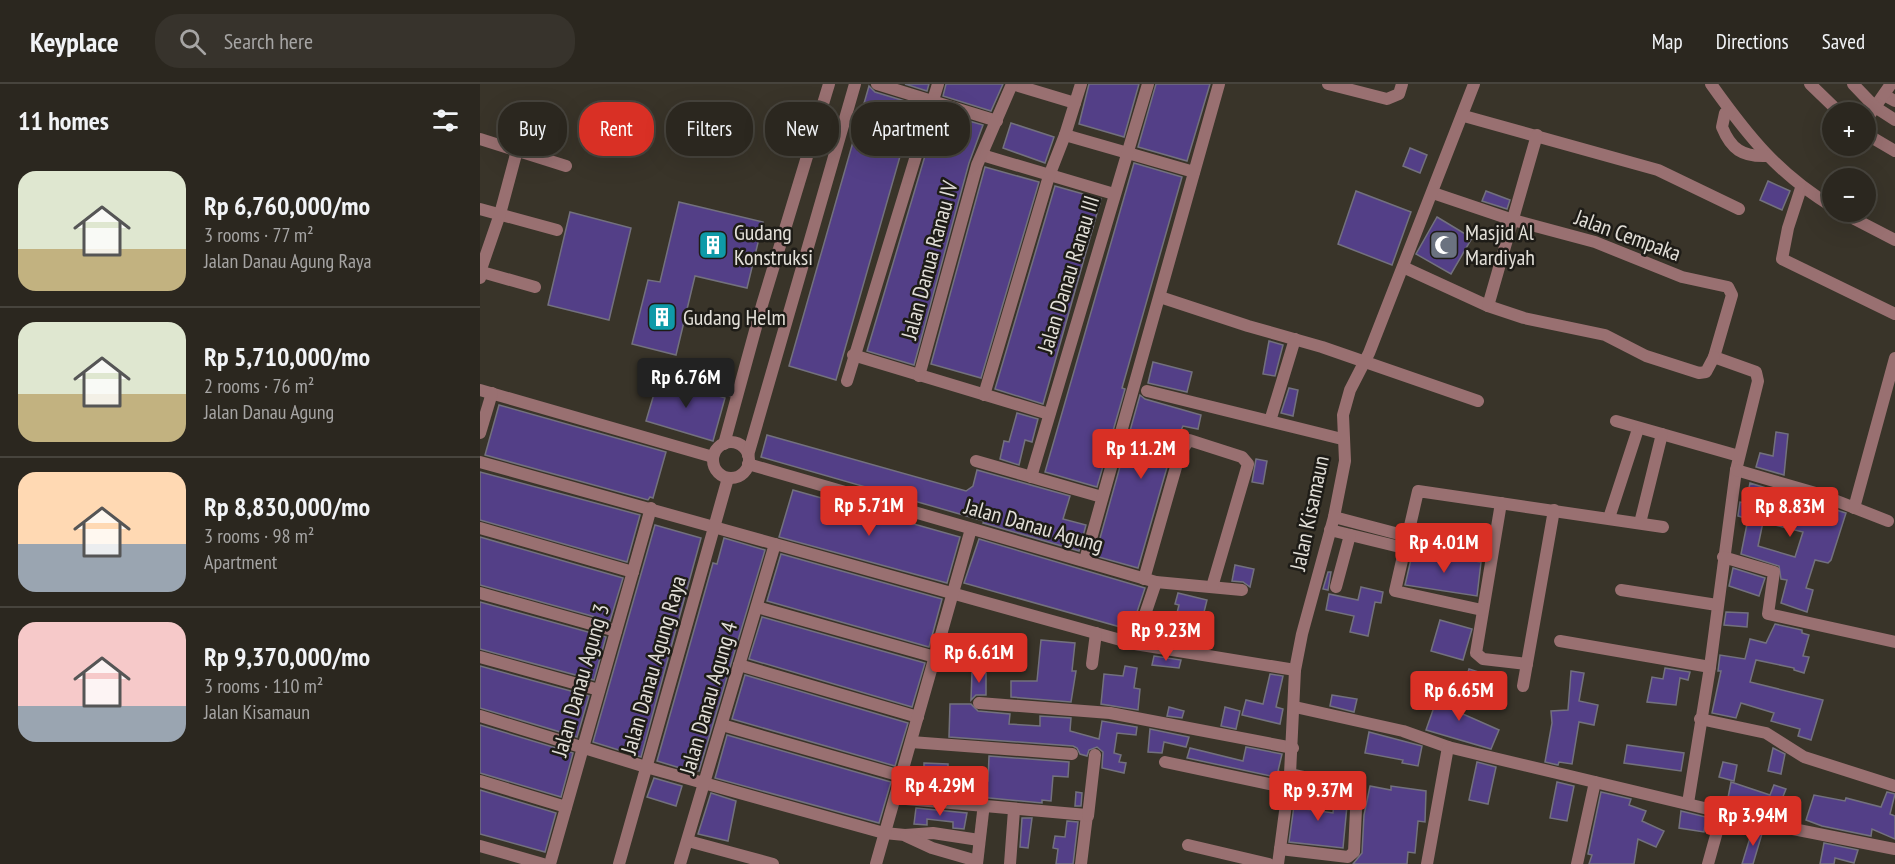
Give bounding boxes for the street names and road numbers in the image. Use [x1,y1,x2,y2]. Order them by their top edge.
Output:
street label: Jalan Danua Ranau IV [894,177,964,343]
street label: Jalan Danau Ranau III [1031,192,1105,357]
street label: Jalan Cempaka [1570,203,1685,267]
street label: Jalan Kisamaun [1283,453,1335,574]
street label: Jalan Danau Agung [960,492,1107,558]
street label: Jalan Danau Agung Raya [614,573,692,758]
street label: Jalan Danau Agung 3 [545,600,615,761]
street label: Jalan Danau Agung 4 [673,618,743,779]

